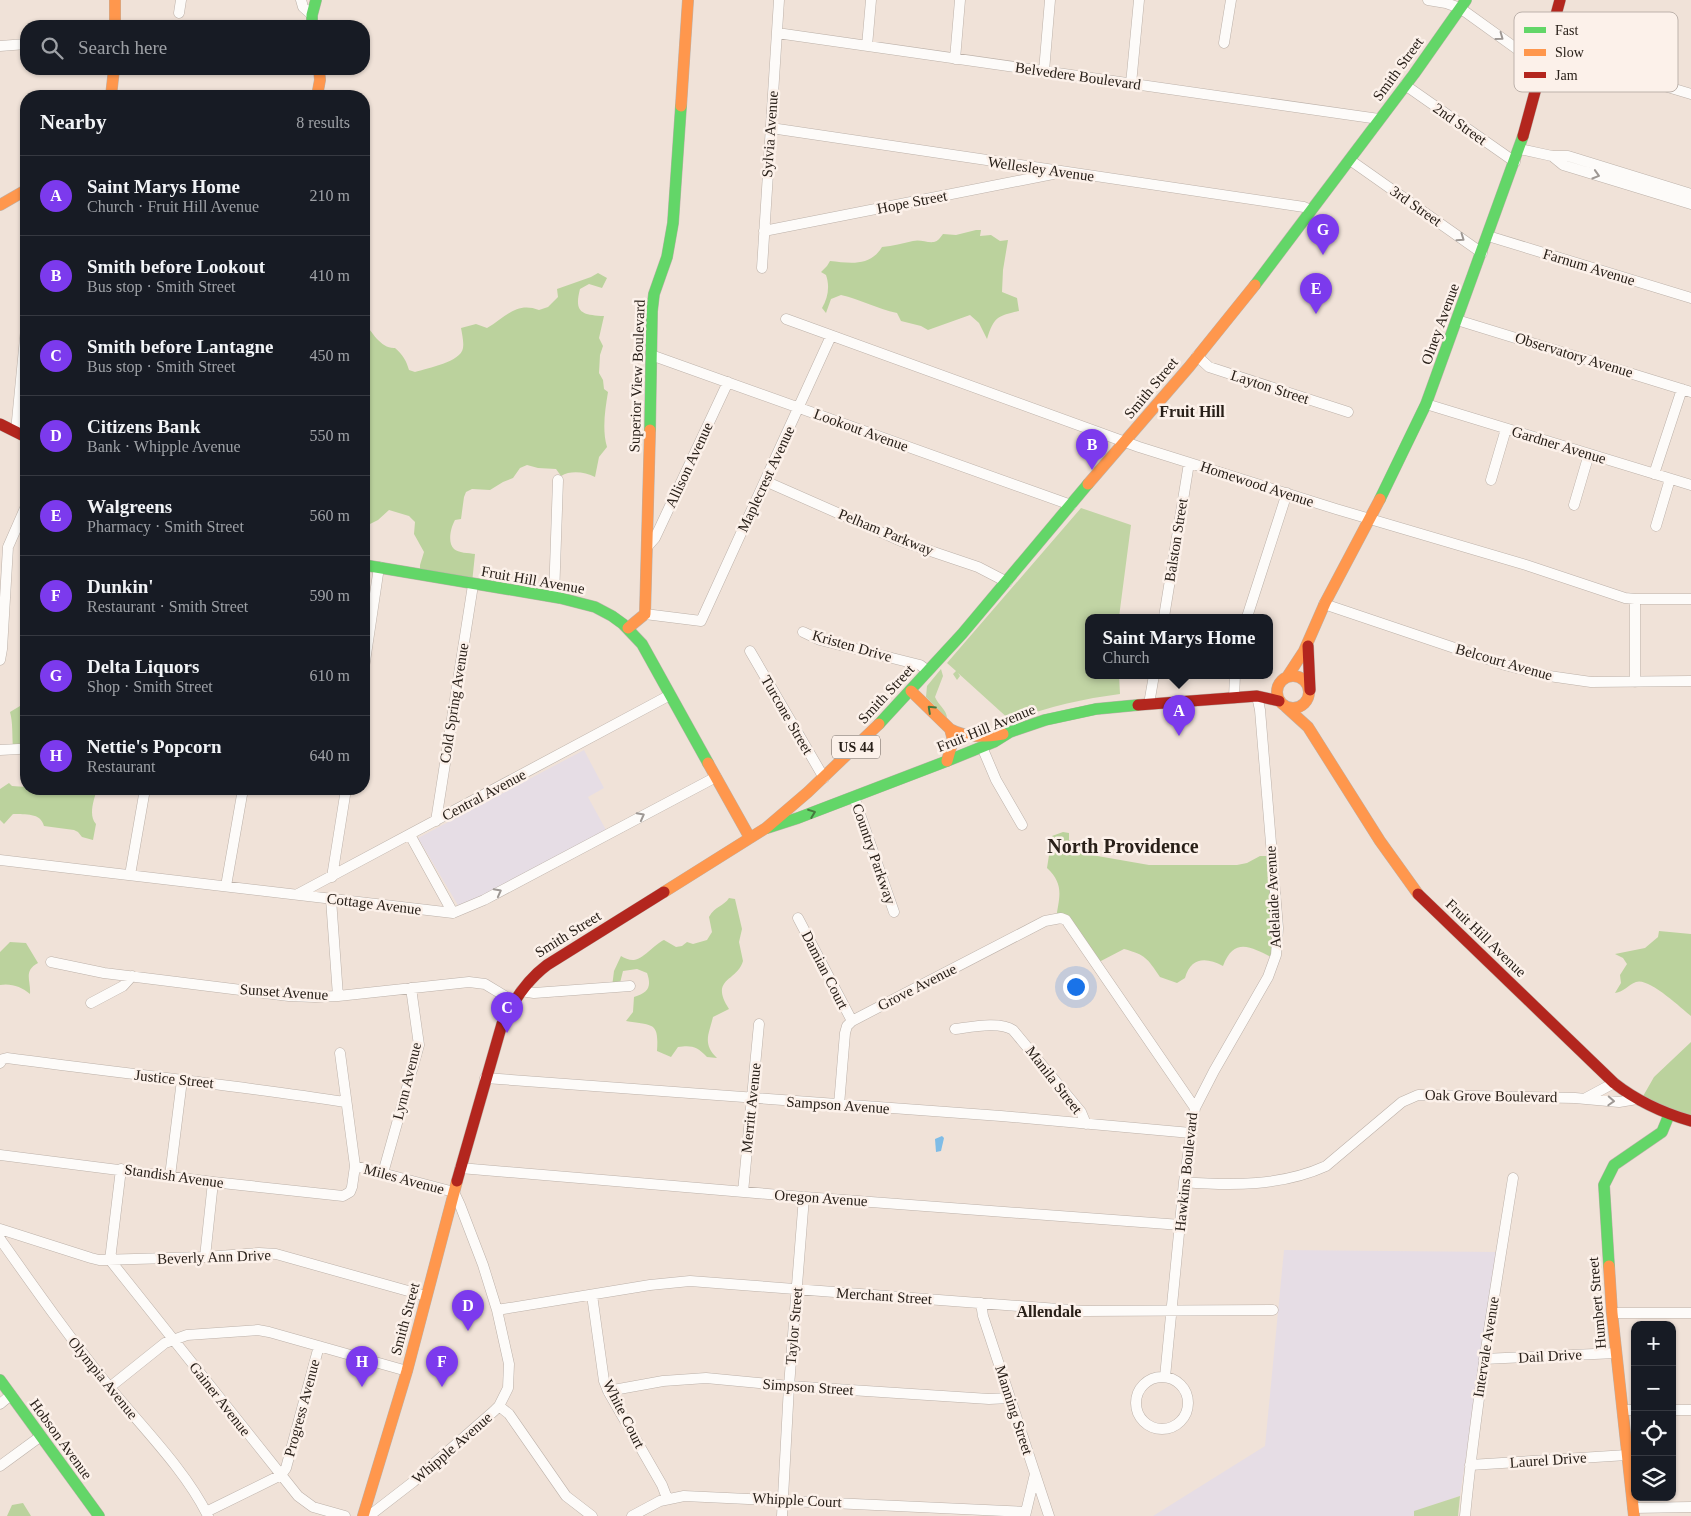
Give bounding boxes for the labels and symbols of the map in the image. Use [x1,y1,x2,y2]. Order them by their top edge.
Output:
legend [1514,12,1678,92]
text: Fast [1555,23,1578,38]
one-way arrow [1494,31,1504,40]
street label: Smith Street [1370,33,1427,104]
text: Slow [1555,45,1585,60]
street label: Belvedere Boulevard [1014,59,1143,93]
text: Jam [1555,68,1578,83]
street label: Sylvia Avenue [759,90,781,178]
street label: 2nd Street [1430,100,1490,149]
street label: Wellesley Avenue [987,154,1096,184]
one-way arrow [1591,170,1599,180]
street label: 3rd Street [1387,183,1445,230]
street label: Hope Street [876,187,949,217]
pin: G [1307,214,1339,255]
one-way arrow [1455,232,1465,241]
street label: Farnum Avenue [1541,245,1637,289]
pin: E [1300,273,1332,314]
street label: Olney Avenue [1418,281,1462,367]
street label: Superior View Boulevard [626,299,648,453]
street label: Observatory Avenue [1513,329,1635,381]
street label: Smith Street [1121,354,1182,422]
street label: Layton Street [1229,367,1312,407]
district label: Fruit Hill [1159,403,1225,420]
street label: Lookout Avenue [812,406,911,455]
street label: Allison Avenue [662,419,716,510]
street label: Maplecrest Avenue [734,423,798,535]
street label: Gardner Avenue [1510,423,1608,467]
pin: B [1076,429,1108,470]
street label: Homewood Avenue [1198,458,1316,510]
street label: Balston Street [1161,496,1191,583]
street label: Pelham Parkway [836,506,936,559]
street label: Fruit Hill Avenue [480,563,586,597]
street label: Kristen Drive [810,627,894,665]
street label: Cold Spring Avenue [437,641,471,764]
street label: Belcourt Avenue [1454,641,1555,684]
street label: Smith Street [855,661,918,727]
street label: Turcone Street [758,673,816,758]
pin: A [1163,695,1195,736]
street label: Fruit Hill Avenue [934,701,1038,755]
one-way arrow [927,706,936,715]
road number: US 44 [832,736,880,759]
street label: Central Avenue [439,766,529,824]
street label: Country Parkway [849,802,899,907]
one-way arrow [807,809,816,819]
one-way arrow [636,812,645,822]
district label: North Providence [1047,835,1199,857]
street label: Adelaide Avenue [1262,845,1284,949]
one-way arrow [492,889,501,899]
street label: Cottage Avenue [326,890,423,918]
street label: Fruit Hill Avenue [1443,896,1529,980]
street label: Smith Street [532,907,605,961]
street label: Damian Court [798,928,852,1012]
street label: Grove Avenue [875,960,959,1014]
your location [1063,974,1089,1000]
street label: Sunset Avenue [239,981,329,1003]
pin: C [491,992,523,1033]
street label: Lynn Avenue [390,1040,424,1121]
street label: Manila Street [1023,1043,1086,1118]
street label: Merritt Avenue [738,1062,764,1154]
street label: Justice Street [134,1067,215,1091]
street label: Oak Grove Boulevard [1425,1087,1558,1105]
street label: Sampson Avenue [786,1093,891,1117]
one-way arrow [1607,1096,1615,1107]
street label: Hawkins Boulevard [1172,1111,1200,1232]
street label: Standish Avenue [123,1161,225,1191]
street label: Miles Avenue [362,1161,446,1198]
street label: Oregon Avenue [774,1187,869,1209]
street label: Beverly Ann Drive [157,1247,272,1267]
street label: Humbert Street [1585,1256,1609,1350]
street label: Smith Street [388,1280,423,1357]
street label: Merchant Street [835,1285,933,1307]
street label: Taylor Street [783,1286,805,1365]
pin: D [452,1290,484,1331]
street label: Intervale Avenue [1470,1295,1502,1399]
district label: Allendale [1017,1303,1081,1320]
street label: Olympia Avenue [65,1334,141,1423]
pin: H [346,1346,378,1387]
pin: F [426,1346,458,1387]
street label: Dail Drive [1518,1346,1583,1366]
street label: Progress Avenue [281,1357,323,1458]
street label: Gainer Avenue [186,1359,254,1439]
street label: Manning Street [992,1363,1036,1457]
street label: Simpson Street [762,1376,855,1398]
street label: White Court [600,1377,648,1452]
street label: Hobson Avenue [27,1396,96,1482]
street label: Whipple Avenue [409,1409,495,1487]
street label: Laurel Drive [1509,1449,1587,1471]
street label: Whipple Court [752,1490,843,1510]

